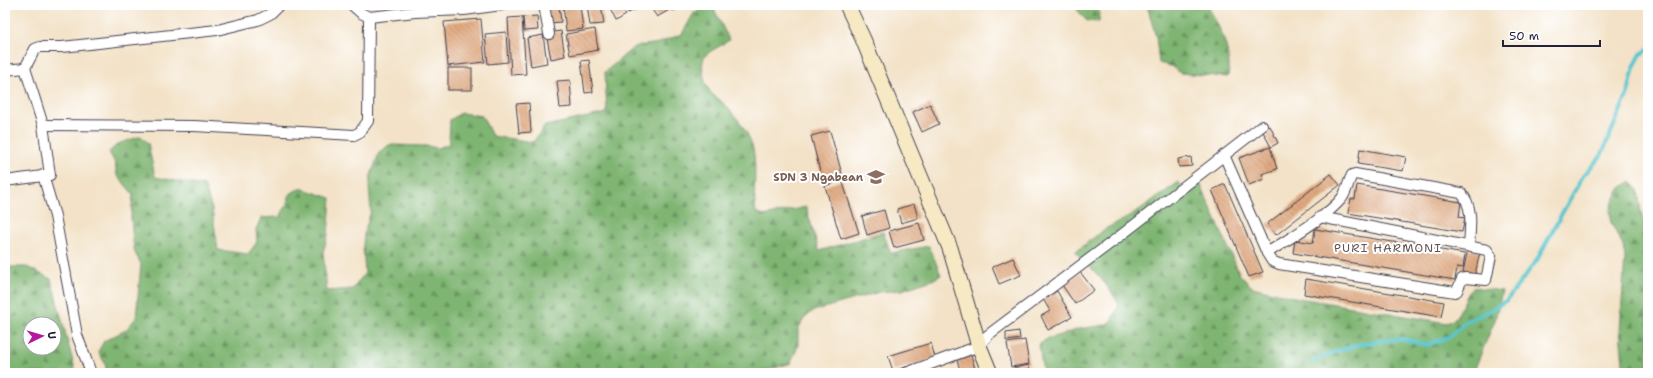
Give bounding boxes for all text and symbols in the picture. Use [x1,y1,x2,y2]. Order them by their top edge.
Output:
scale bar [1503,22,1600,48]
text: 50 m [1509,28,1539,44]
school or university icon: SDN 3 Ngabean [866,167,886,187]
place label: SDN 3 Ngabean [773,170,864,185]
district label: PURI HARMONI [1334,240,1442,256]
north arrow [22,316,62,356]
text: U [44,331,59,340]

